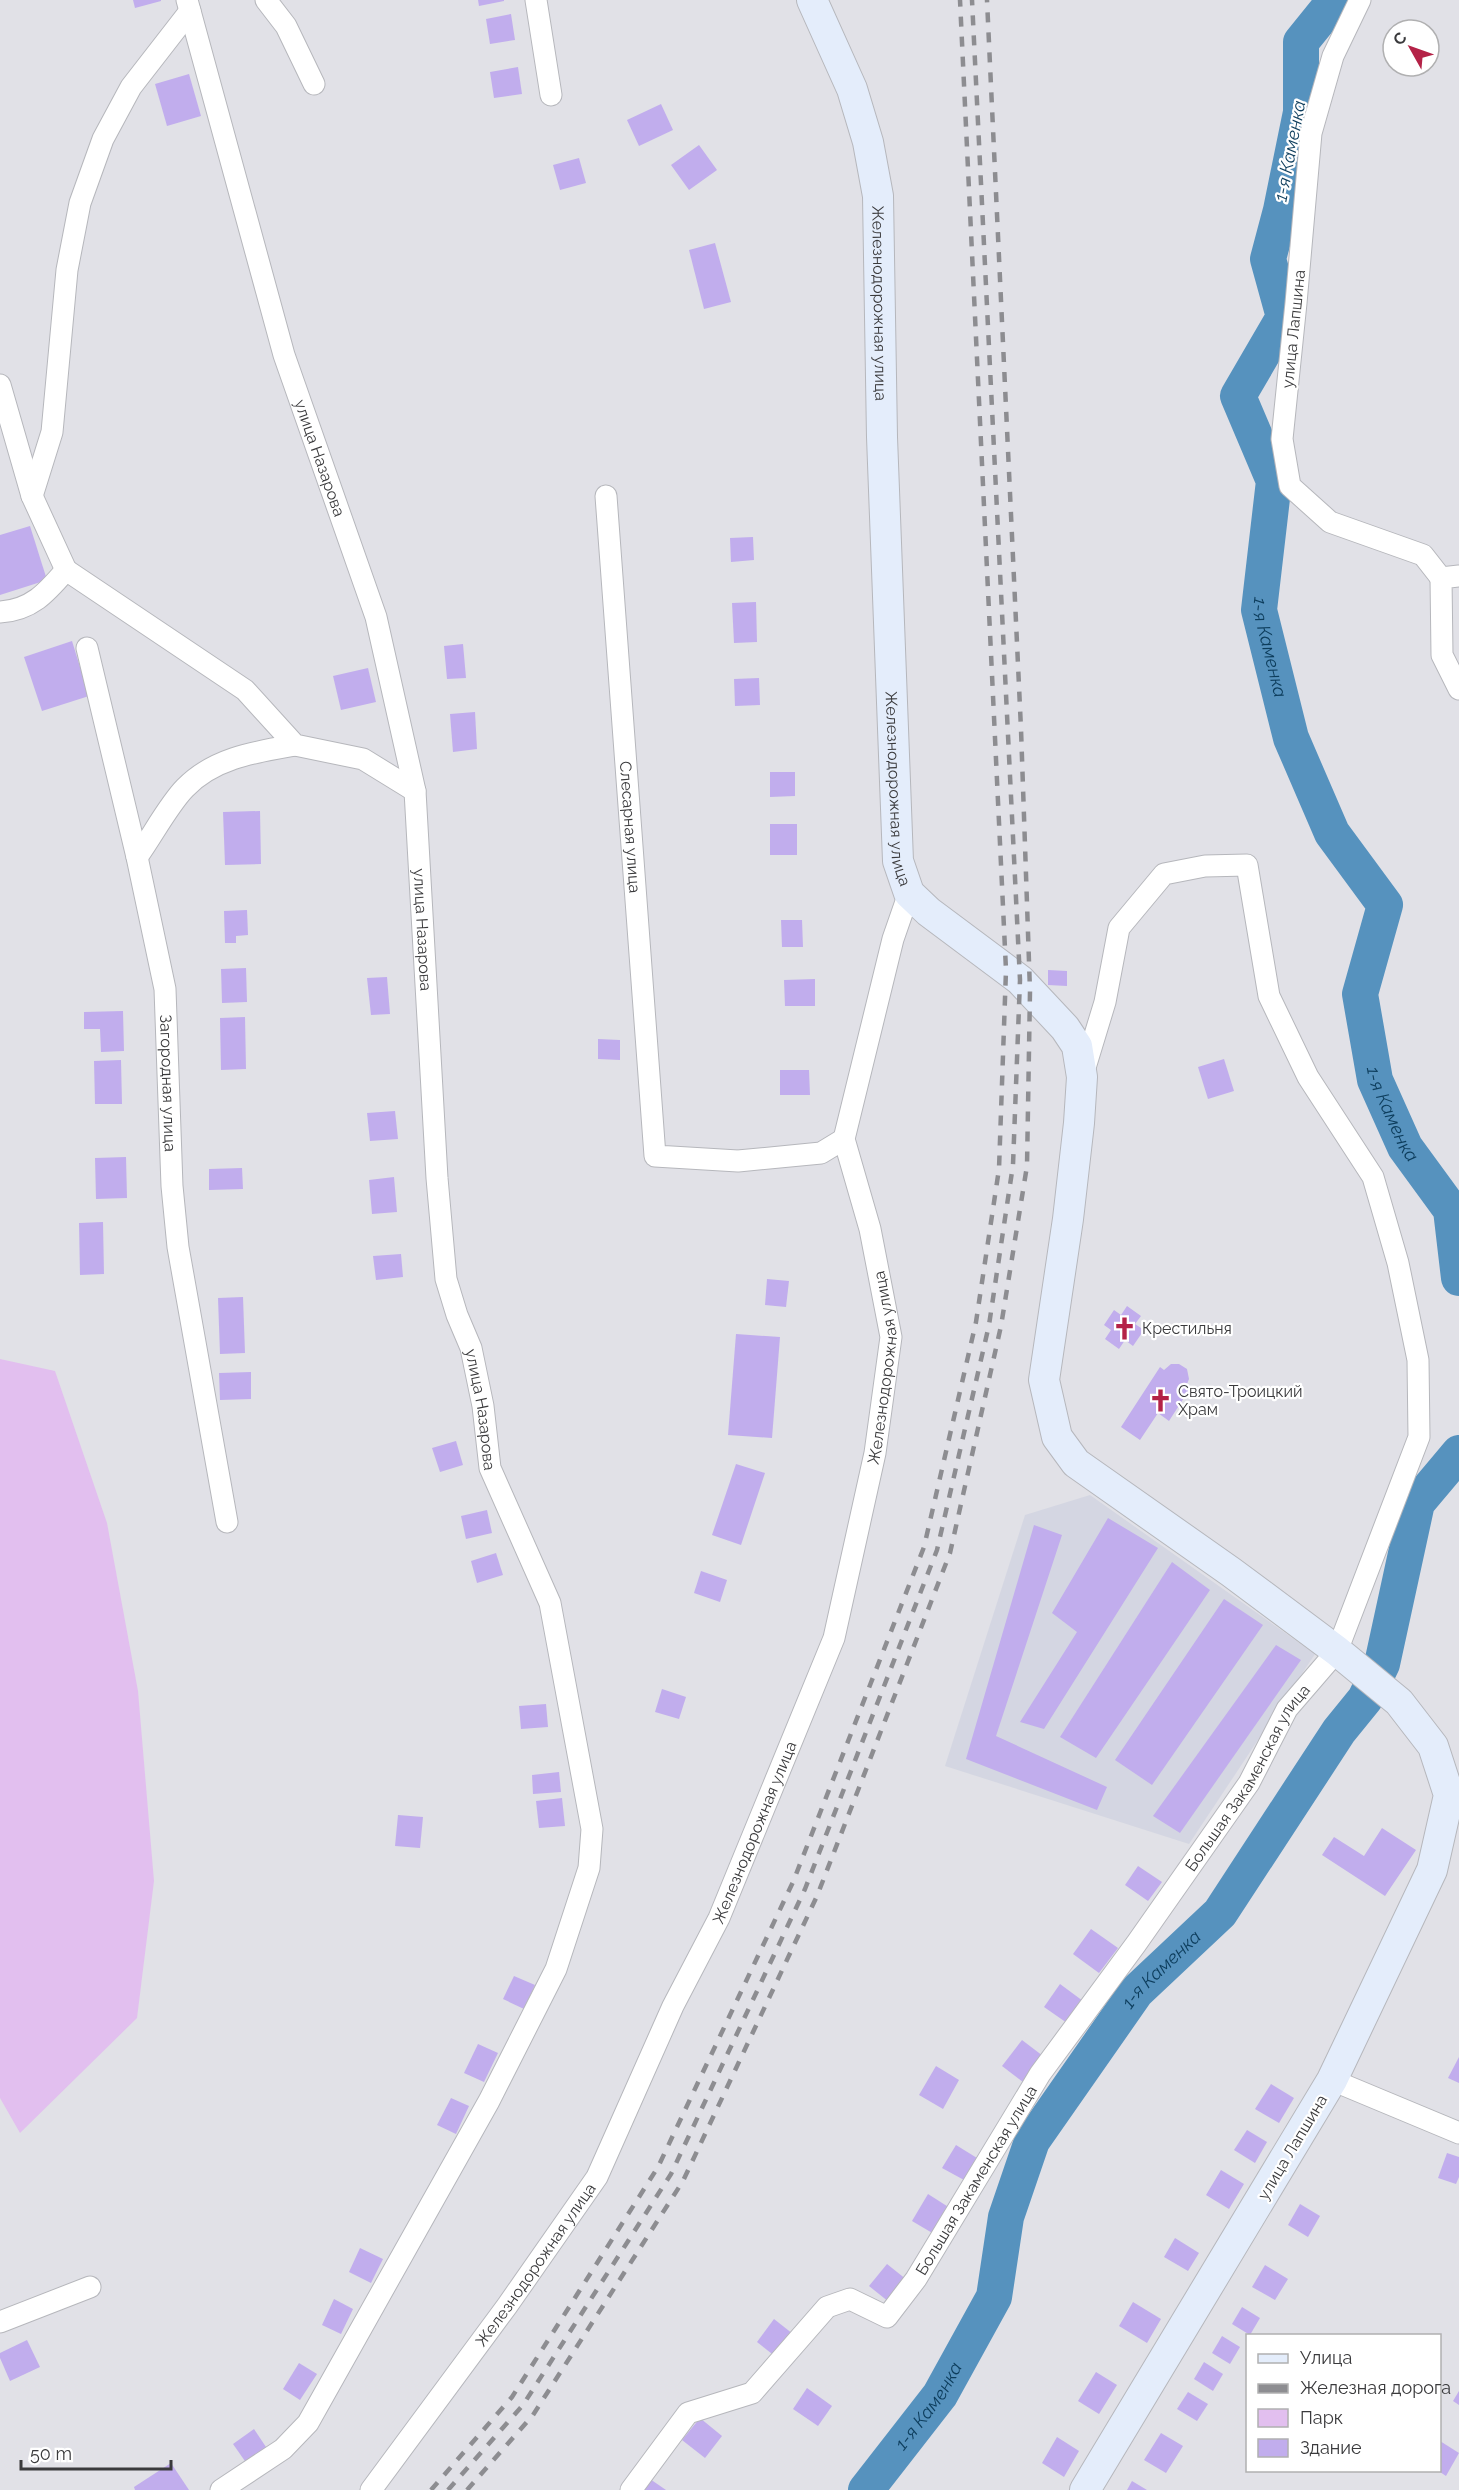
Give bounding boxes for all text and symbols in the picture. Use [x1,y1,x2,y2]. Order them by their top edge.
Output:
north arrow [1381,18,1441,78]
text: С [1389,28,1411,49]
water label: 1-я Каменка [1269,98,1310,203]
street label: Железнодорожная улица [868,205,890,401]
street label: улица Лапшина [1278,269,1309,389]
street label: улица Назарова [290,397,349,519]
water label: 1-я Каменка [1249,596,1291,700]
street label: Железнодорожная улица [882,691,915,888]
street label: Слесарная улица [616,760,644,894]
street label: улица Назарова [409,868,435,992]
street label: Загородная улица [156,1014,180,1152]
water label: 1-я Каменка [1363,1065,1423,1166]
street label: Железнодорожная улица [864,1269,901,1466]
church icon: Крестильня [1111,1315,1137,1341]
place label: Крестильня [1142,1319,1232,1338]
street label: улица Назарова [461,1347,499,1471]
place label: Свято-Троицкий Храм [1178,1382,1303,1419]
church icon: Свято-Троицкий Храм [1147,1387,1173,1413]
street label: Большая Закаменская улица [1181,1681,1314,1875]
street label: Железнодорожная улица [709,1739,801,1927]
water label: 1-я Каменка [1117,1926,1205,2012]
street label: Большая Закаменская улица [912,2082,1041,2279]
street label: улица Лапшина [1254,2091,1331,2203]
street label: Железнодорожная улица [471,2179,600,2350]
legend [1246,2334,1441,2472]
text: Улица [1300,2347,1352,2368]
water label: 1-я Каменка [890,2358,966,2454]
text: Железная дорога [1300,2377,1451,2398]
text: Парк [1300,2407,1343,2428]
scale bar [21,2433,171,2471]
text: Здание [1300,2437,1362,2458]
text: 50 m [30,2443,72,2464]

